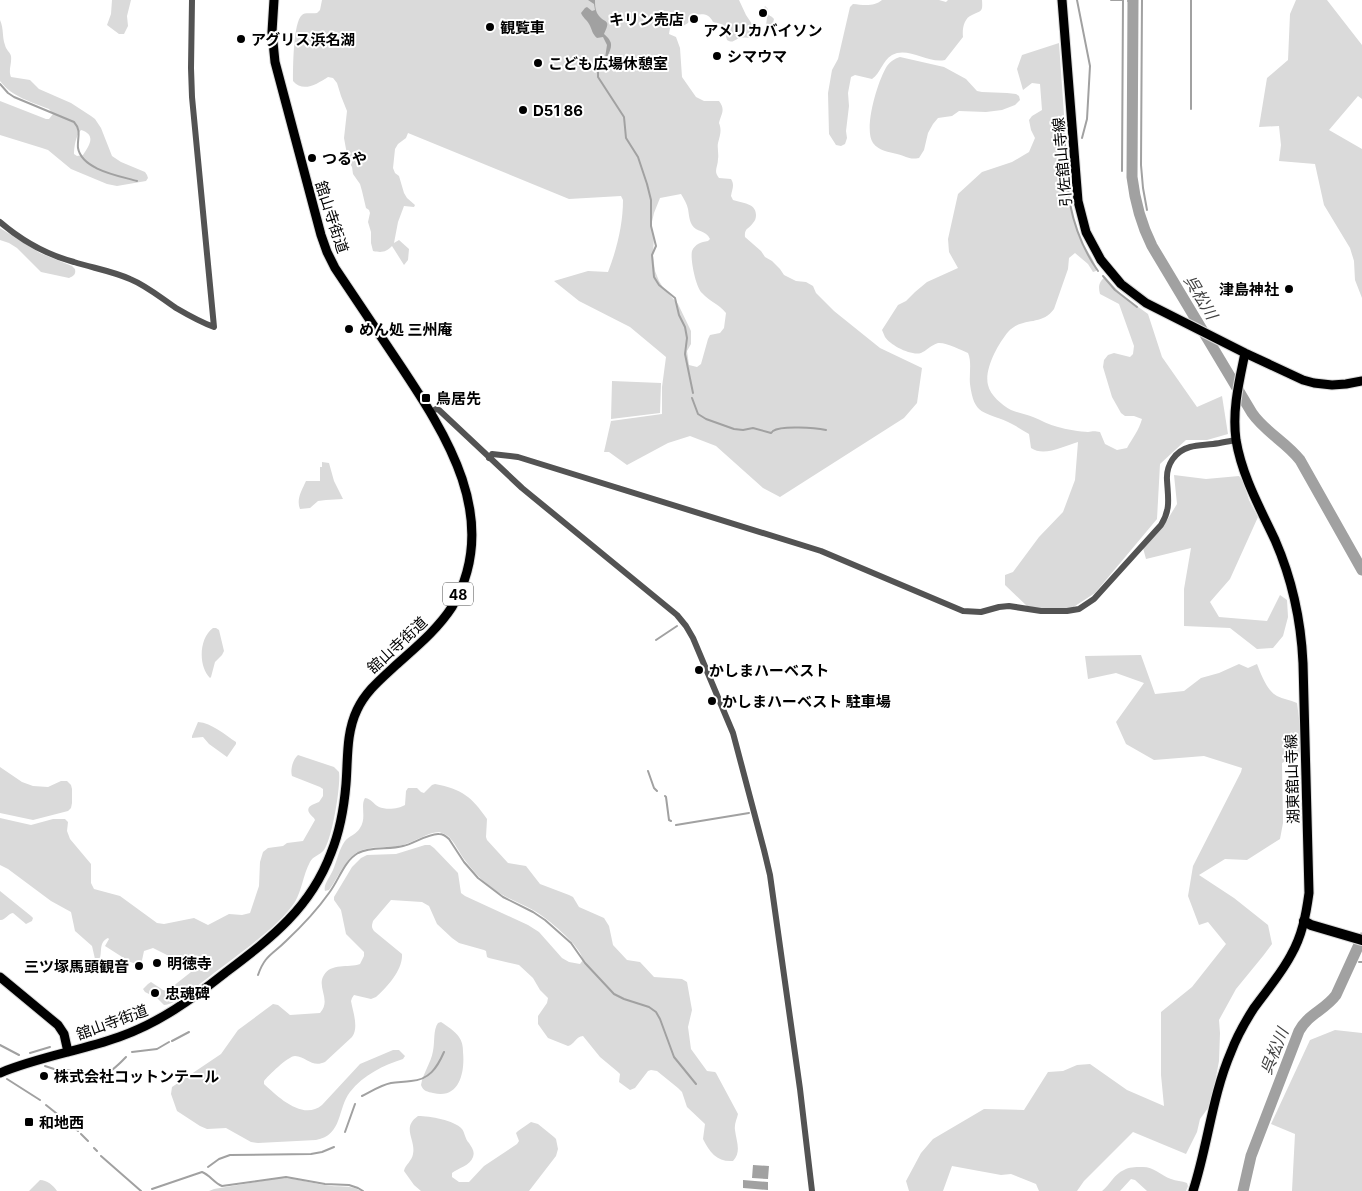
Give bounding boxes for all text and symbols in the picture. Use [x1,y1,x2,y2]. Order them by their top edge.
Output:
marker: アメリカバイソン [757,7,769,19]
place label: キリン売店 [609,10,684,29]
marker: キリン売店 [688,13,700,25]
place label: 観覧車 [500,18,545,37]
marker: 観覧車 [484,21,496,33]
place label: アメリカバイソン [703,21,823,40]
place label: アグリス浜名湖 [251,30,355,49]
marker: アグリス浜名湖 [235,33,247,45]
place label: シマウマ [727,47,787,66]
marker: シマウマ [711,50,723,62]
place label: こども広場休憩室 [548,54,668,73]
marker: こども広場休憩室 [532,57,544,69]
place label: D51 86 [533,101,583,120]
marker: D51 86 [517,104,529,116]
street label: 引佐舘山寺線 [1049,116,1075,208]
place label: つるや [322,149,367,168]
marker: つるや [306,152,318,164]
street label: 舘山寺街道 [311,178,353,256]
water label: 呉松川 [1180,271,1223,324]
place label: 津島神社 [1219,280,1279,299]
marker: 津島神社 [1283,283,1295,295]
place label: めん処 三州庵 [359,320,453,339]
marker: めん処 三州庵 [343,323,355,335]
place label: 鳥居先 [436,389,481,408]
marker: 鳥居先 [420,392,432,404]
road number: 48 [443,582,473,606]
street label: 舘山寺街道 [363,612,431,678]
place label: かしまハーベスト [709,661,829,680]
marker: かしまハーベスト [693,664,705,676]
place label: かしまハーベスト 駐車場 [722,692,891,711]
marker: かしまハーベスト 駐車場 [706,695,718,707]
street label: 湖東舘山寺線 [1281,734,1303,824]
place label: 明徳寺 [167,954,212,973]
place label: 三ツ塚馬頭観音 [24,957,129,976]
marker: 明徳寺 [151,957,163,969]
marker: 三ツ塚馬頭観音 [133,960,145,972]
place label: 忠魂碑 [165,984,210,1003]
marker: 忠魂碑 [149,987,161,999]
street label: 舘山寺街道 [74,1000,150,1044]
water label: 呉松川 [1256,1023,1293,1077]
place label: 株式会社コットンテール [54,1067,219,1086]
marker: 株式会社コットンテール [38,1070,50,1082]
place label: 和地西 [39,1113,84,1132]
marker: 和地西 [23,1116,35,1128]

